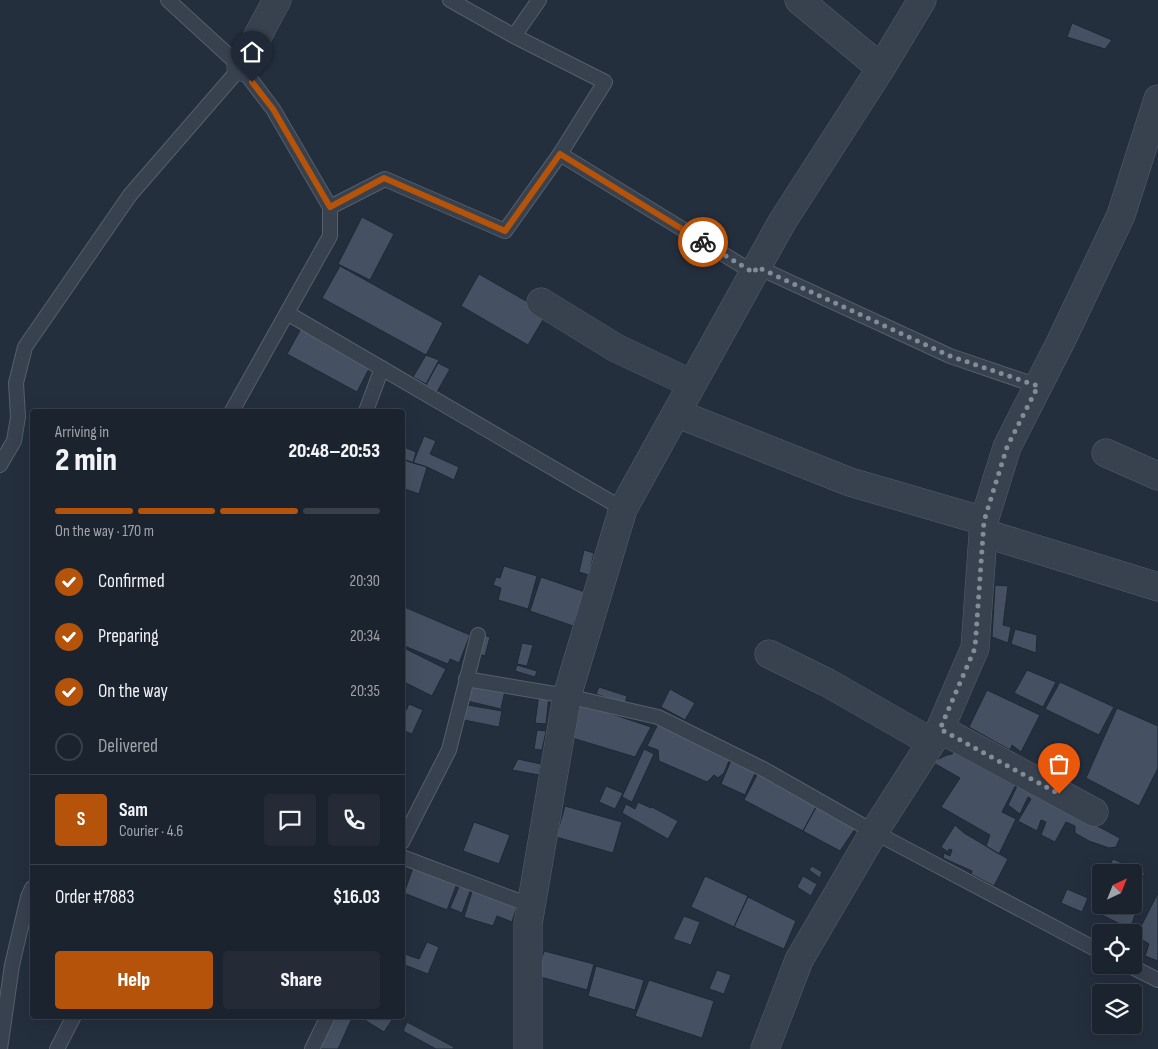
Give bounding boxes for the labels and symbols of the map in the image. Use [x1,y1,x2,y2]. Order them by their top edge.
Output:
pin [231,31,273,82]
courier [678,217,728,267]
pin [1038,743,1080,794]
north arrow [1092,864,1142,914]

